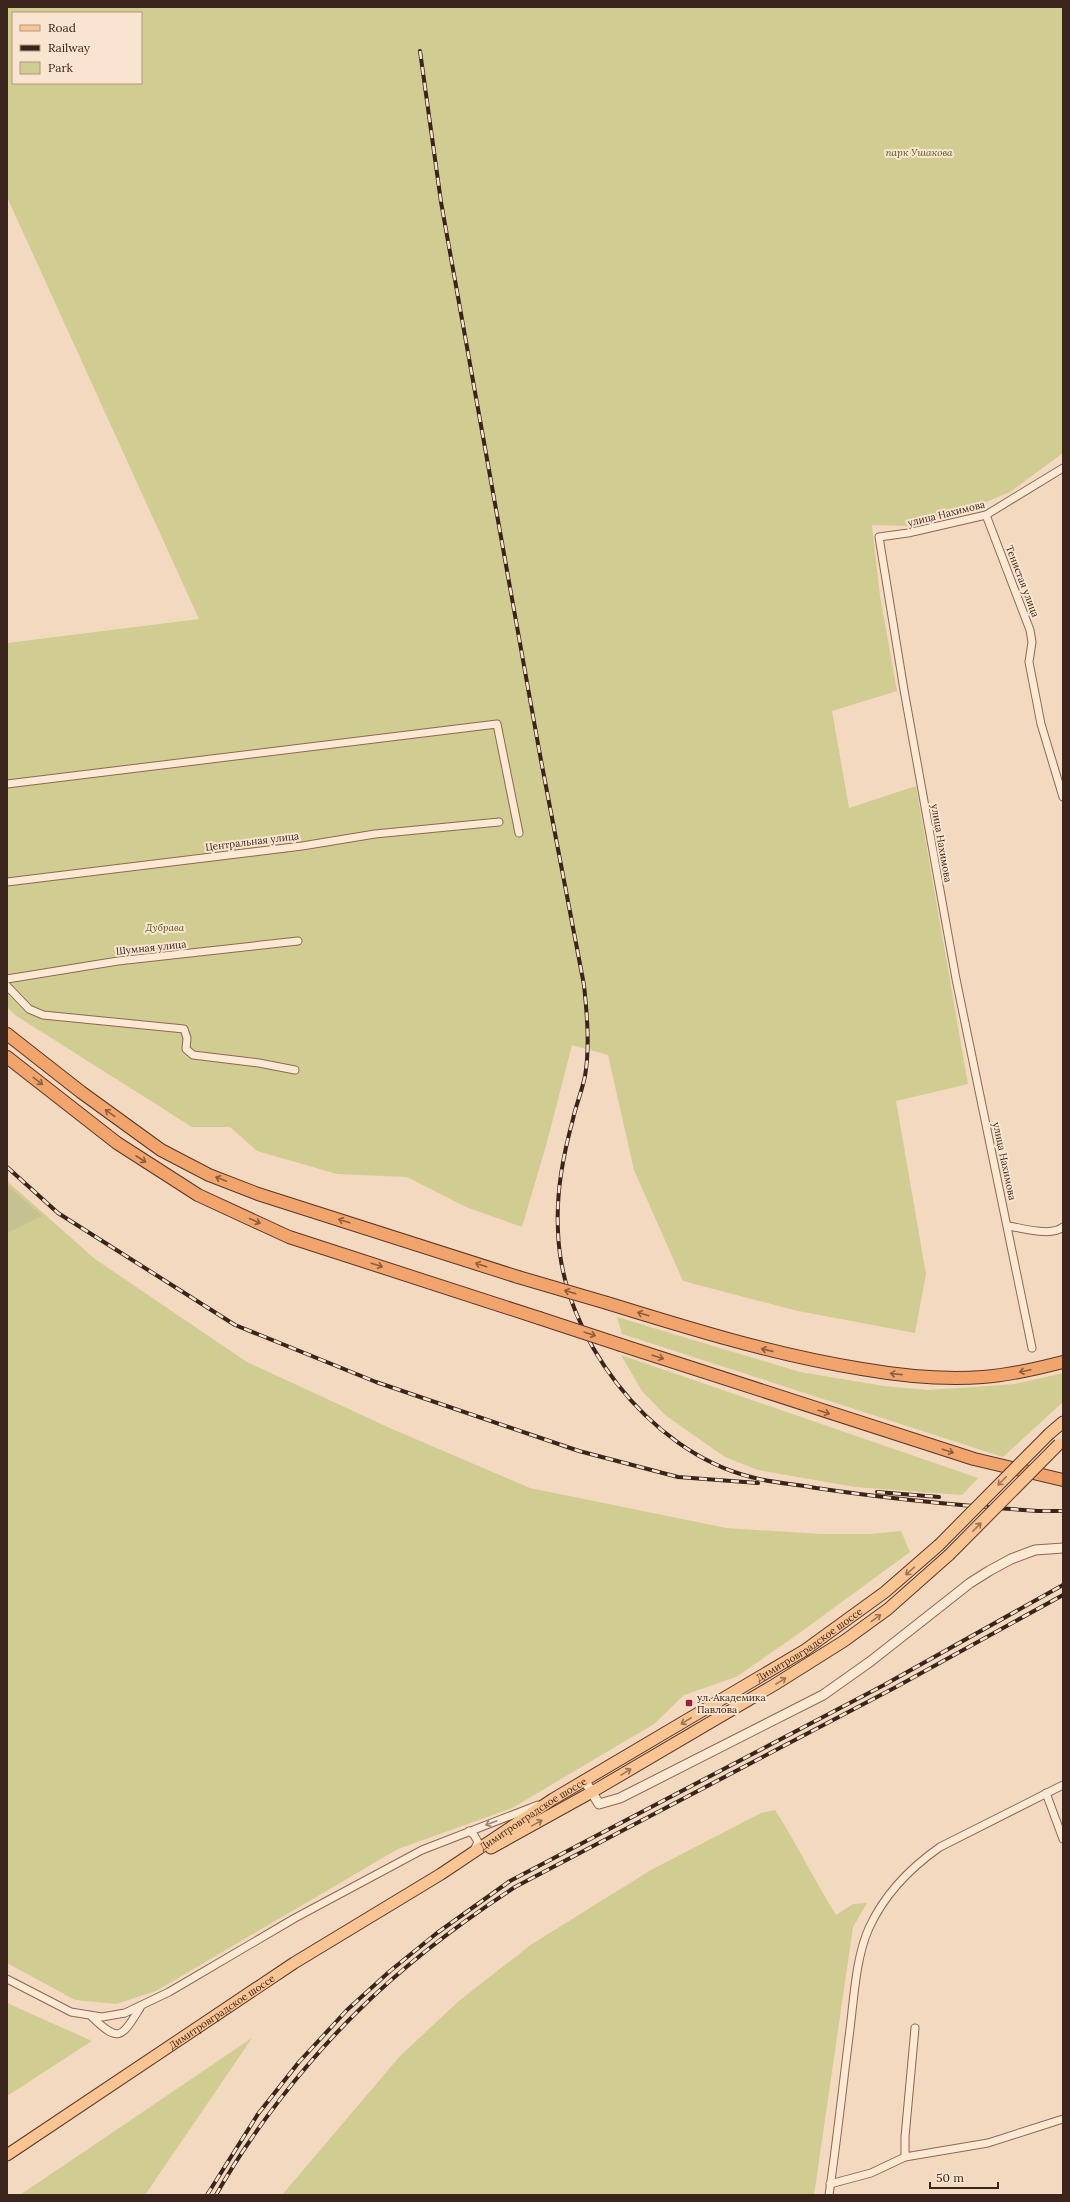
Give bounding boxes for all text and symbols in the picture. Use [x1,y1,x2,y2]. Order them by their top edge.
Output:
legend [12,12,142,84]
text: Road [48,20,76,35]
text: Railway [48,40,91,55]
text: Park [48,60,74,75]
park label: парк Ушакова [885,146,953,159]
street label: улица Нахимова [906,498,986,529]
street label: Тенистая улица [1003,543,1042,619]
street label: улица Нахимова [928,803,955,883]
street label: Центральная улица [204,829,300,854]
park label: Дубрава [145,921,185,934]
street label: Шумная улица [115,937,187,958]
one-way arrow [32,1076,43,1085]
one-way arrow [104,1109,115,1117]
street label: улица Нахимова [990,1121,1019,1201]
one-way arrow [136,1155,147,1163]
one-way arrow [216,1175,228,1183]
one-way arrow [338,1217,350,1225]
one-way arrow [249,1218,261,1226]
one-way arrow [475,1261,488,1268]
one-way arrow [371,1262,384,1269]
one-way arrow [564,1288,577,1295]
one-way arrow [636,1310,649,1317]
one-way arrow [583,1331,596,1338]
one-way arrow [761,1346,774,1354]
one-way arrow [651,1354,664,1361]
one-way arrow [1019,1367,1032,1375]
one-way arrow [890,1371,903,1378]
one-way arrow [817,1408,829,1416]
one-way arrow [941,1448,954,1455]
one-way arrow [997,1476,1007,1486]
one-way arrow [972,1522,982,1532]
one-way arrow [905,1566,915,1575]
street label: Димитровградское шоссе [754,1604,865,1685]
one-way arrow [870,1614,881,1622]
one-way arrow [775,1677,786,1685]
place label: ул. Академика Павлова [697,1691,766,1716]
marker: ул. Академика Павлова [684,1698,694,1708]
one-way arrow [681,1717,692,1725]
one-way arrow [620,1768,632,1776]
street label: Димитровградское шоссе [477,1774,589,1853]
one-way arrow [485,1819,497,1827]
one-way arrow [531,1819,543,1827]
street label: Димитровградское шоссе [166,1971,278,2052]
scale bar [930,2164,998,2190]
text: 50 m [936,2170,964,2185]

